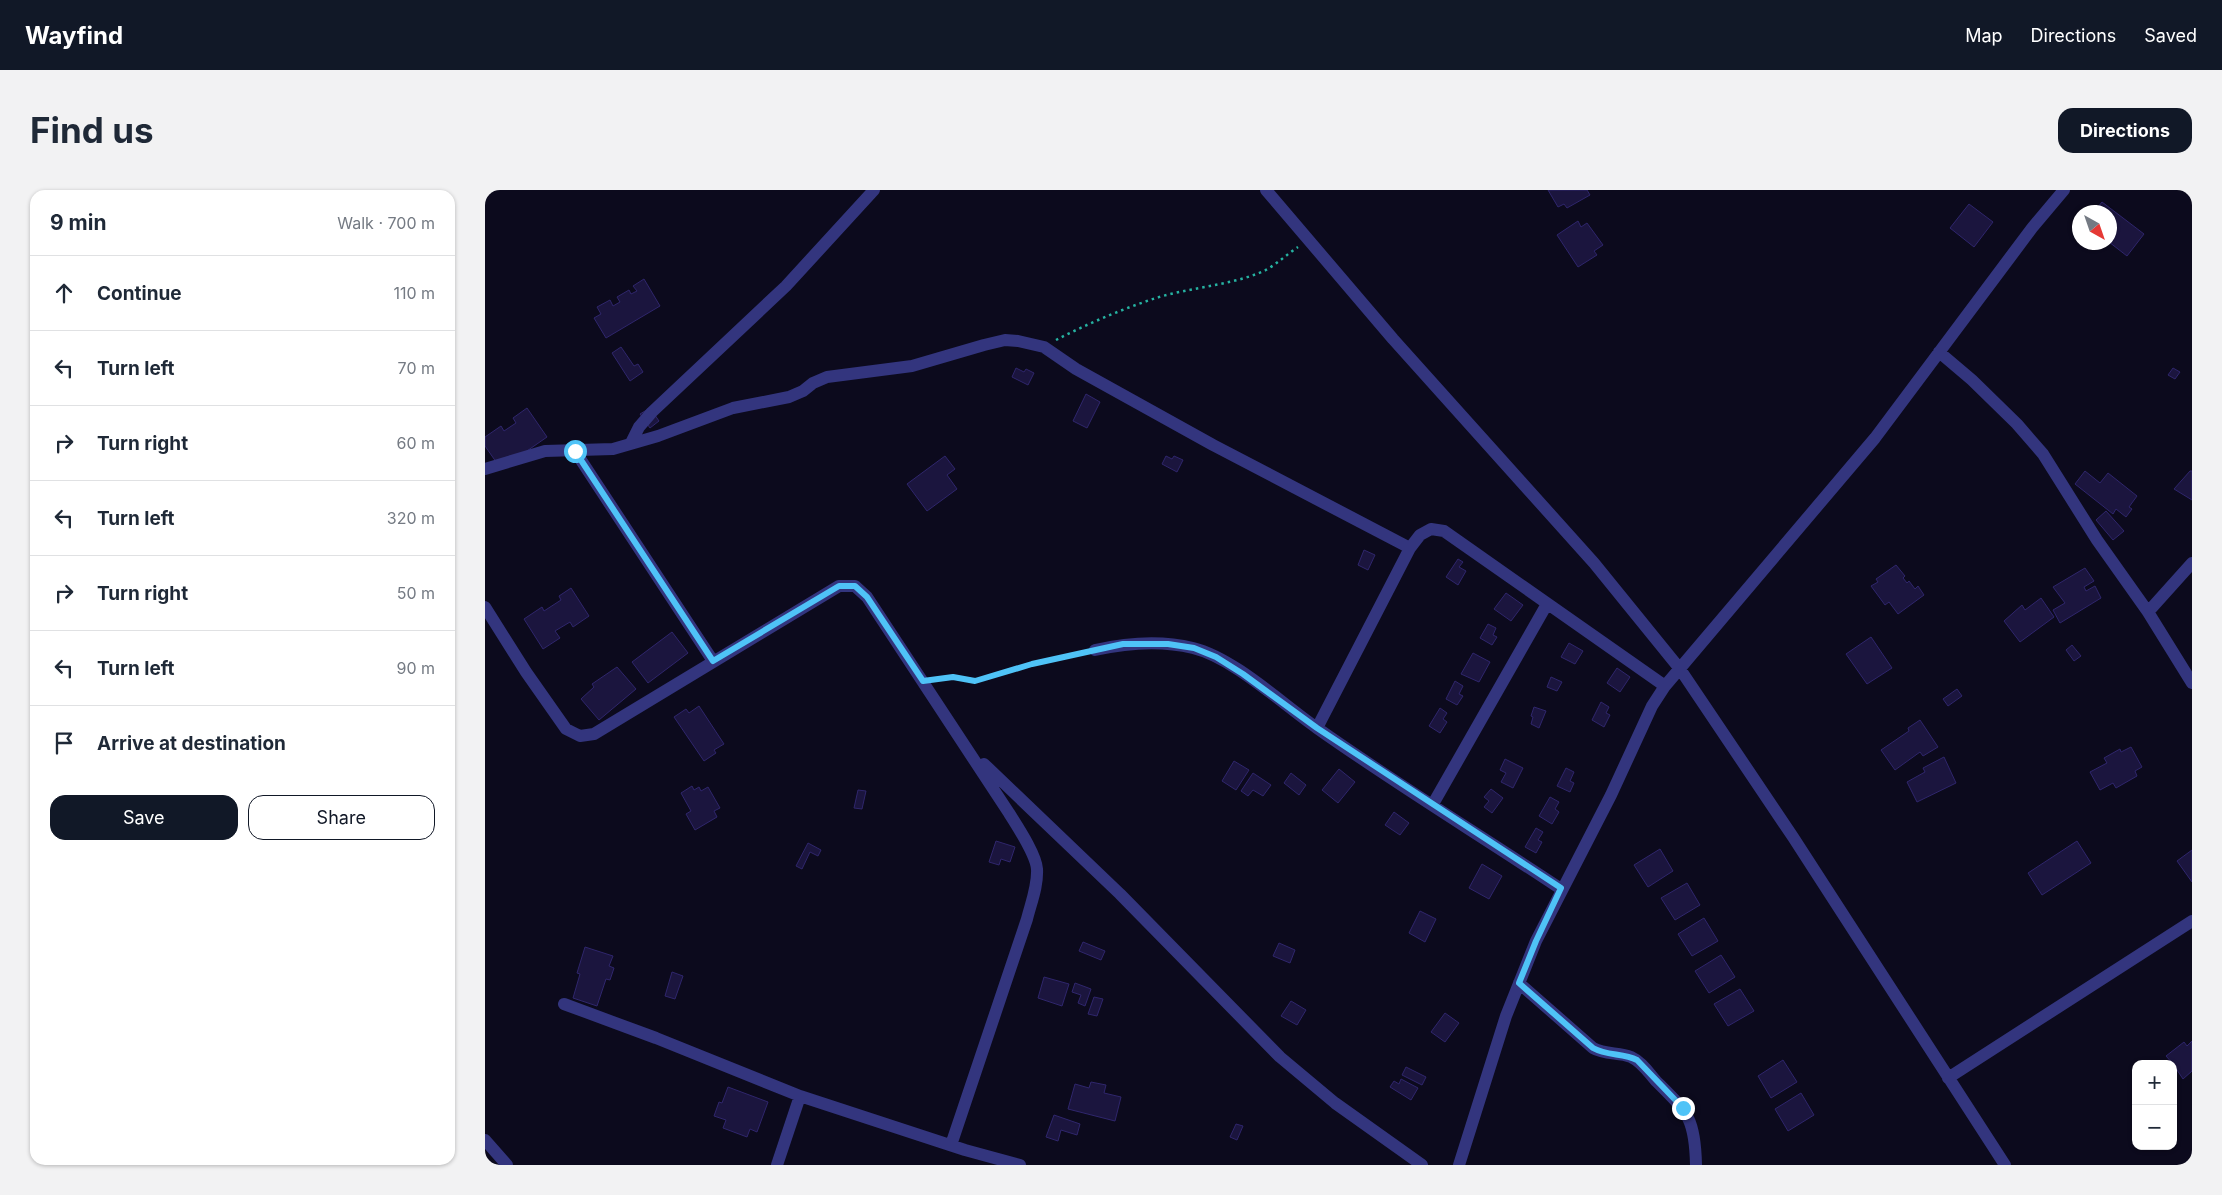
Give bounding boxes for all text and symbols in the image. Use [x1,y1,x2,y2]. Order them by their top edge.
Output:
text: Wayfind [25,21,123,50]
text: Map [1965,25,2003,46]
text: Directions [2031,25,2116,46]
text: Saved [2144,25,2197,46]
button: Directions [2058,108,2192,153]
text: Find us [30,109,154,151]
north arrow [2072,205,2117,250]
text: 9 min [50,210,107,235]
text: Walk · 700 m [337,213,435,233]
icon: ahead [50,279,78,307]
text: Continue [97,282,182,305]
text: 110 m [393,283,435,303]
icon: left [50,354,78,382]
text: Turn left [97,357,175,380]
text: 70 m [398,358,435,378]
icon: right [50,429,78,457]
text: Turn right [97,432,188,455]
text: 60 m [396,433,435,453]
route start [564,440,587,463]
icon: left [50,504,78,532]
text: Turn left [97,507,175,530]
text: 320 m [387,508,435,528]
icon: right [50,579,78,607]
text: Turn right [97,582,188,605]
text: 50 m [397,583,435,603]
icon: left [50,654,78,682]
text: Turn left [97,657,175,680]
text: 90 m [396,658,435,678]
icon: arrive [50,729,78,757]
text: Arrive at destination [97,732,286,755]
button: Save [50,795,238,840]
button: Share [248,795,435,840]
map controls [2132,1060,2177,1150]
button: + [2132,1060,2177,1105]
route end [1672,1097,1695,1120]
button: − [2132,1105,2177,1150]

